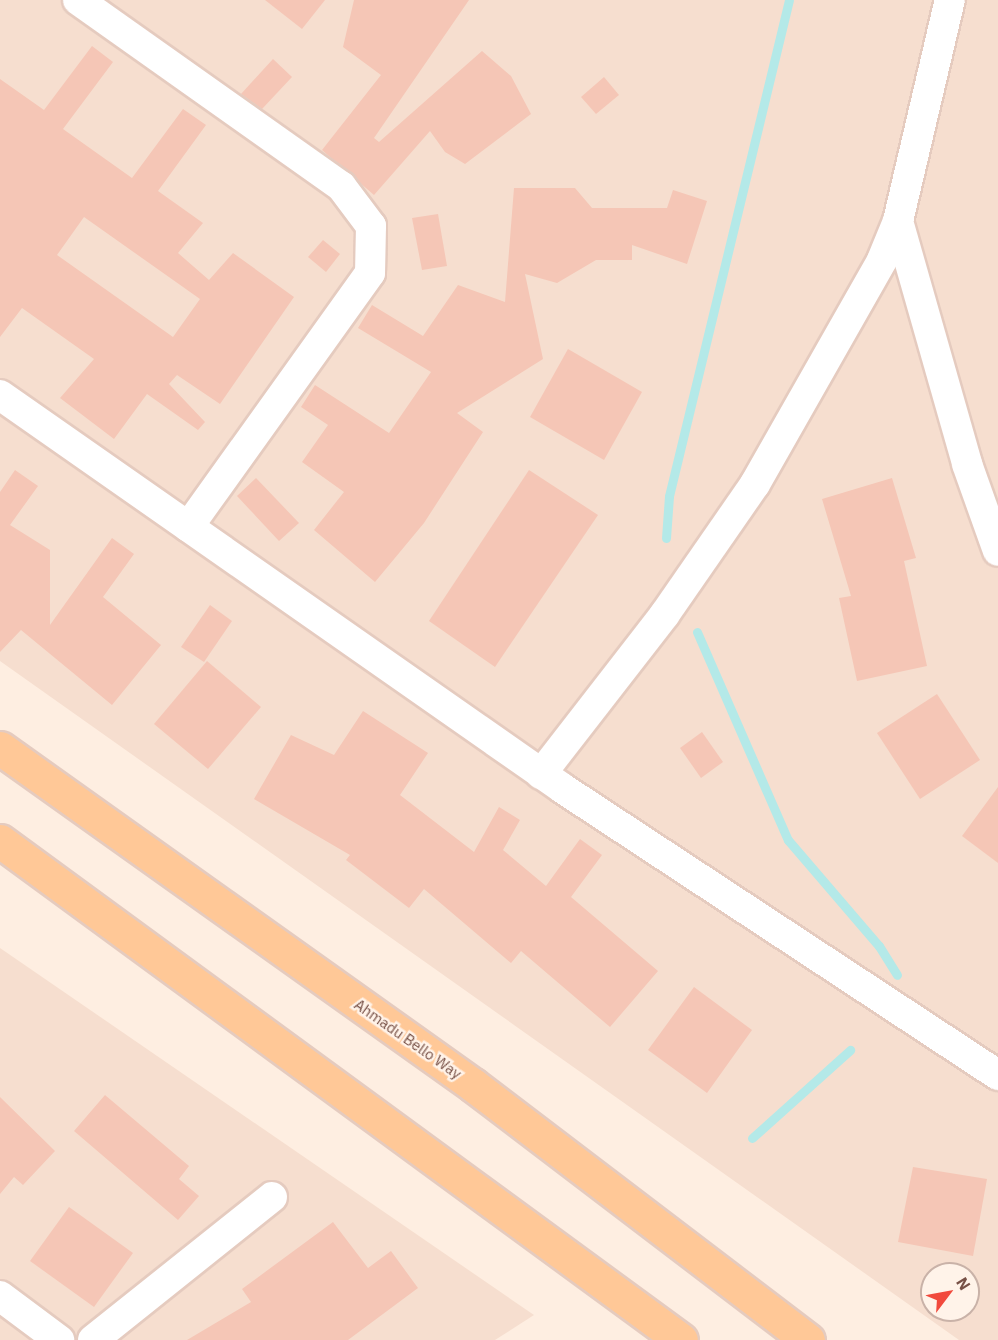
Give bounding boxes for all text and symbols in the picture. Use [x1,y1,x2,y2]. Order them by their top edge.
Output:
street label: Ahmadu Bello Way [351,995,465,1083]
north arrow [920,1262,980,1322]
text: N [952,1273,975,1294]

